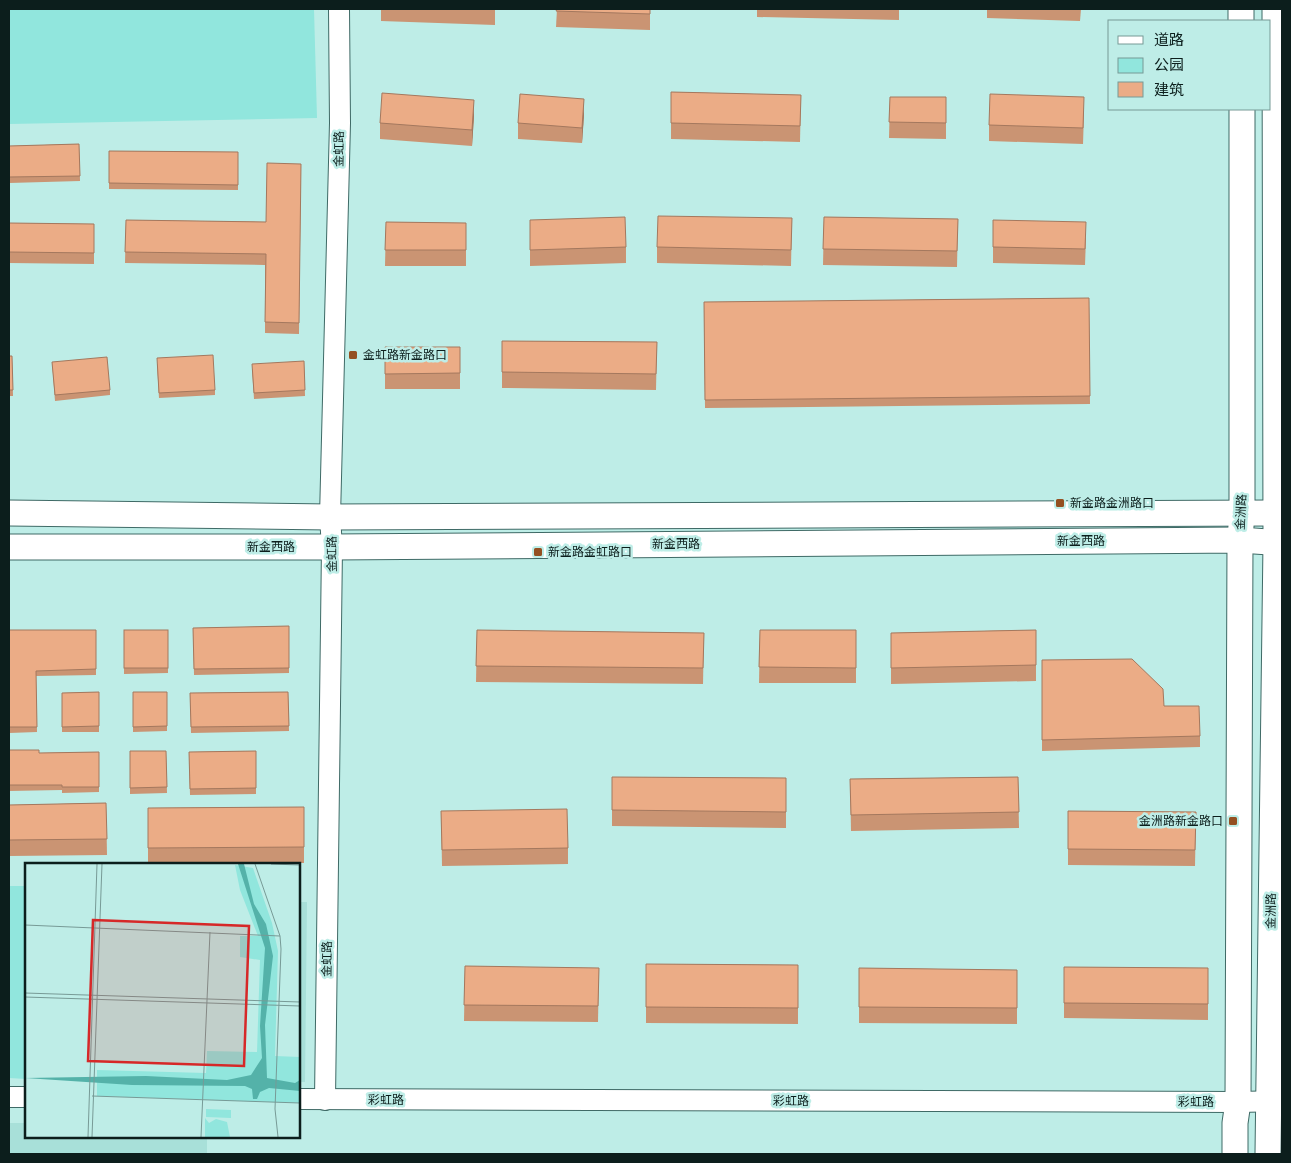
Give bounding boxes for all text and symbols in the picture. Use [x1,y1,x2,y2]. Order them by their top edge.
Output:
legend [1108,20,1271,110]
text: 道路 [1154,31,1184,48]
text: 公园 [1154,56,1184,73]
text: 建筑 [1154,81,1184,98]
street label: 金虹路 [332,131,346,167]
place label: 金虹路新金路口 [363,348,447,362]
marker: 金虹路新金路口 [347,349,359,361]
street label: 金洲路 [1233,494,1249,530]
place label: 新金路金洲路口 [1070,496,1154,510]
marker: 新金路金洲路口 [1054,497,1066,509]
street label: 新金西路 [1057,534,1105,548]
street label: 金虹路 [325,536,339,572]
street label: 新金西路 [652,537,700,551]
street label: 新金西路 [247,540,295,554]
place label: 新金路金虹路口 [548,545,632,559]
marker: 新金路金虹路口 [532,546,544,558]
place label: 金洲路新金路口 [1139,814,1223,828]
marker: 金洲路新金路口 [1227,815,1239,827]
inset map [25,863,300,1138]
street label: 金洲路 [1264,893,1278,929]
street label: 金虹路 [320,941,334,977]
street label: 彩虹路 [368,1093,404,1107]
street label: 彩虹路 [773,1094,809,1108]
street label: 彩虹路 [1178,1095,1214,1109]

